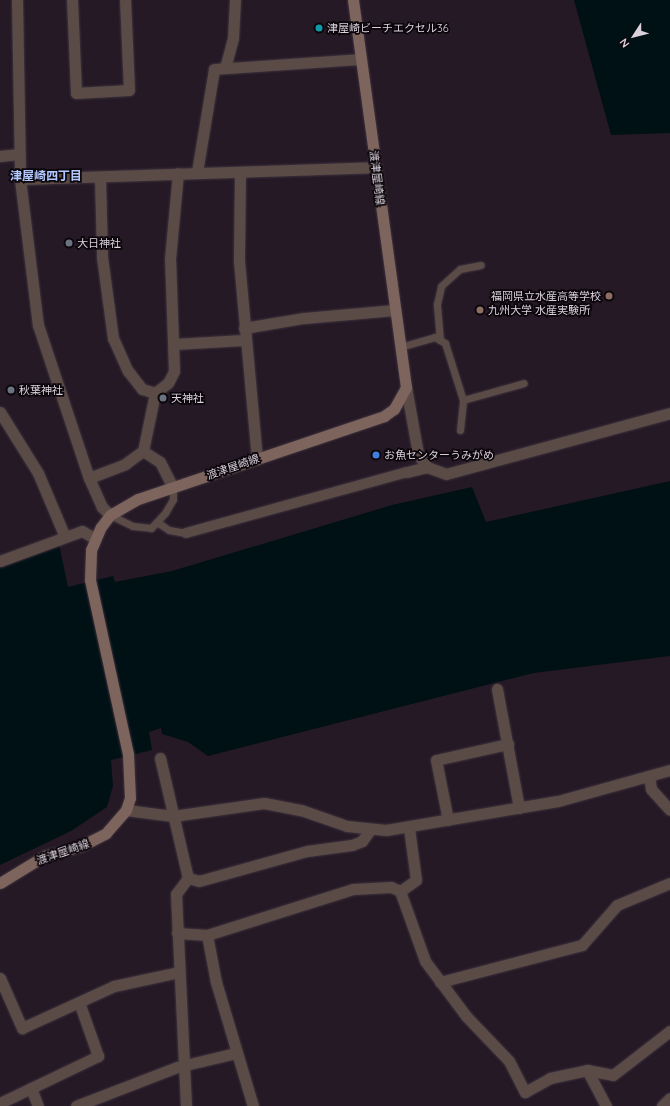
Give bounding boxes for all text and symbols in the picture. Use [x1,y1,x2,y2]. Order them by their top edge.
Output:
north arrow [614,16,654,56]
place label: 津屋崎ビーチエクセル36 [327,21,449,35]
marker: 津屋崎ビーチエクセル36 [314,23,324,33]
text: N [616,36,632,50]
street label: 渡津屋崎線 [367,150,387,206]
district label: 津屋崎四丁目 [10,169,82,183]
place label: 大日神社 [77,236,121,250]
marker: 大日神社 [64,238,74,248]
place label: 福岡県立水産高等学校 [491,289,601,303]
marker: 福岡県立水産高等学校 [604,291,614,301]
place label: 九州大学 水産実験所 [488,303,590,317]
marker: 九州大学 水産実験所 [475,305,485,315]
place label: 秋葉神社 [19,383,63,397]
marker: 秋葉神社 [6,385,16,395]
place label: 天神社 [171,391,204,405]
marker: 天神社 [158,393,168,403]
place label: お魚センターうみがめ [384,448,494,462]
marker: お魚センターうみがめ [371,450,381,460]
street label: 渡津屋崎線 [205,452,261,482]
street label: 渡津屋崎線 [35,837,91,867]

